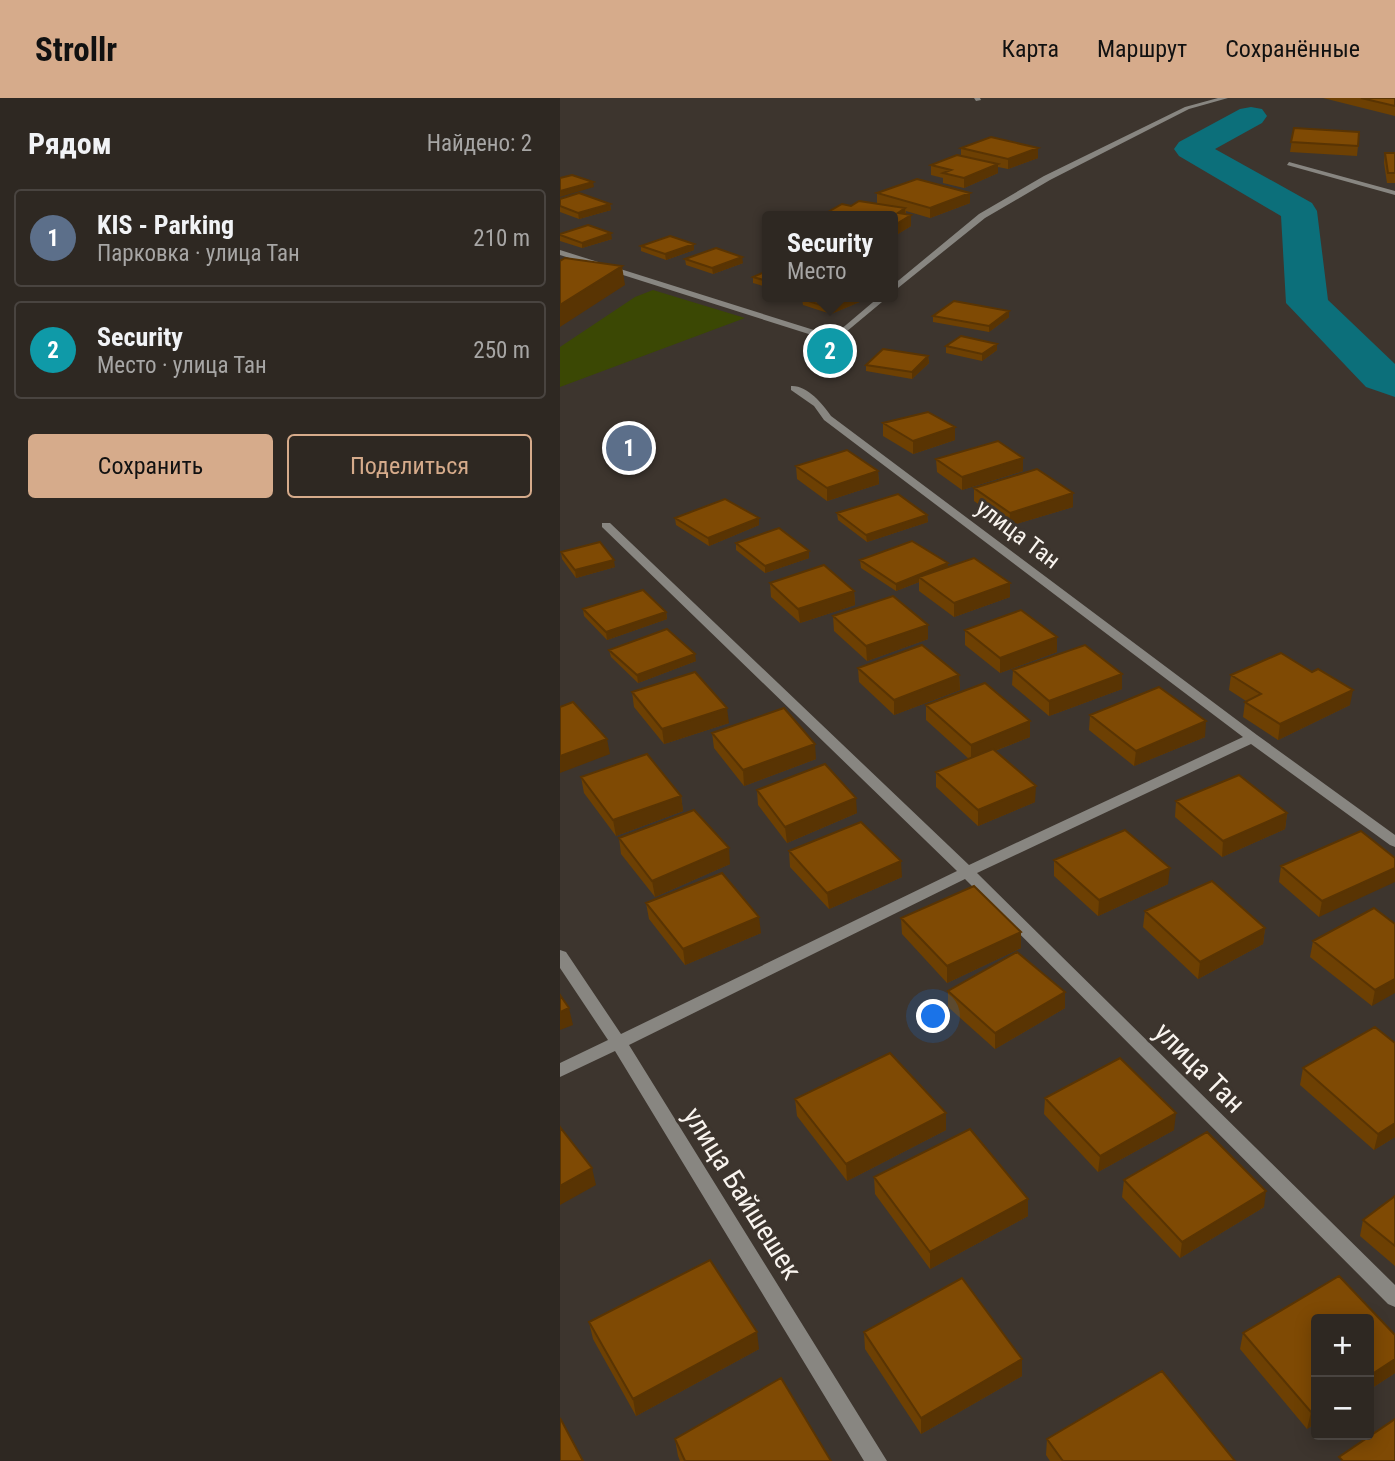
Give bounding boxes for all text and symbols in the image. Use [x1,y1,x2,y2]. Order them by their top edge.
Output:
text: Strollr [35,30,117,69]
text: Карта [1002,35,1059,63]
text: Маршрут [1097,35,1187,63]
text: Сохранённые [1225,35,1360,63]
text: Рядом [28,126,112,161]
text: Найдено: 2 [427,130,532,157]
text: KIS - Parking [97,210,234,240]
popup [762,211,898,302]
text: 1 [47,225,59,252]
text: 210 m [473,225,530,252]
text: Security [787,228,873,258]
text: Парковка · улица Тан [97,240,300,267]
text: Место [787,258,847,285]
text: Security [97,322,183,352]
pin: 2 [807,325,853,377]
text: 2 [47,337,59,364]
text: 250 m [473,337,530,364]
text: Место · улица Тан [97,352,267,379]
pin: 1 [606,422,652,474]
button: Сохранить [28,434,273,498]
button: Поделиться [287,434,532,498]
street label: улица Тан [970,493,1066,575]
your location [916,999,950,1033]
street label: улица Тан [1148,1015,1252,1119]
street label: улица Байшешек [677,1101,809,1285]
map controls [1311,1314,1374,1440]
button: + [1311,1314,1374,1377]
button: − [1311,1377,1374,1440]

